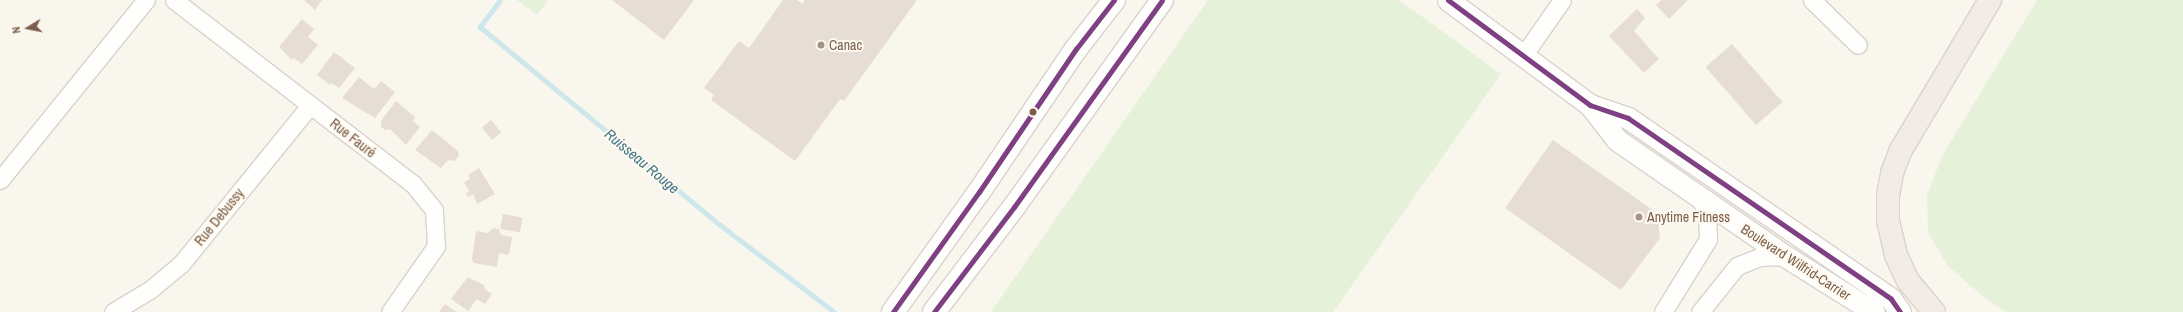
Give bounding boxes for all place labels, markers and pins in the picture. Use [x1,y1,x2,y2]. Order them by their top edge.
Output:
place label: Canac [829,37,862,53]
marker: Canac [816,40,826,50]
unlabelled marker [1028,107,1038,117]
place label: Anytime Fitness [1647,209,1730,225]
marker: Anytime Fitness [1634,212,1644,222]

